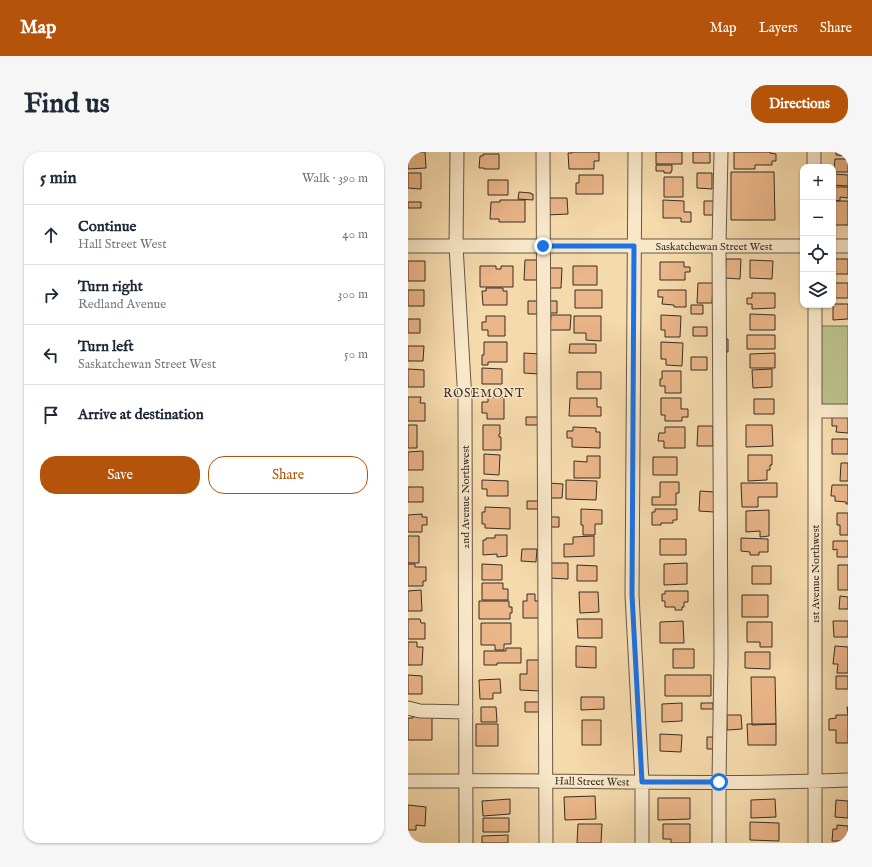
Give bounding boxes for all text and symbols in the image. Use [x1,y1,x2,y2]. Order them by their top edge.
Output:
text: Map [20,16,56,40]
text: Map [710,19,737,37]
text: Layers [759,19,798,37]
text: Share [820,19,852,37]
button: Directions [751,85,848,123]
text: Find us [24,87,110,122]
map controls [800,164,836,308]
button: + [800,164,836,200]
text: 5 min [40,168,77,189]
text: Walk · 390 m [302,170,368,187]
button: − [800,200,836,236]
text: Continue [78,217,136,236]
icon: ahead [40,224,62,246]
text: 40 m [342,226,368,243]
text: Hall Street West [78,236,167,253]
button: locate [800,236,836,272]
route end [534,237,552,255]
street label: Saskatchewan Street West [656,240,773,254]
button: layers [800,272,836,308]
text: Turn right [78,277,143,296]
icon: right [40,284,62,306]
text: 300 m [337,286,368,303]
text: Redland Avenue [78,296,166,313]
text: Turn left [78,337,134,356]
icon: left [40,344,62,366]
text: 50 m [344,346,368,363]
text: Saskatchewan Street West [78,356,216,373]
district label: ROSEMONT [443,386,525,401]
icon: arrive [40,404,62,426]
text: Arrive at destination [78,405,204,424]
street label: 2nd Avenue Northwest [459,445,473,549]
button: Save [40,456,200,494]
button: Share [208,456,368,494]
street label: 1st Avenue Northwest [809,524,823,623]
route start [710,773,728,791]
street label: Hall Street West [554,774,630,790]

